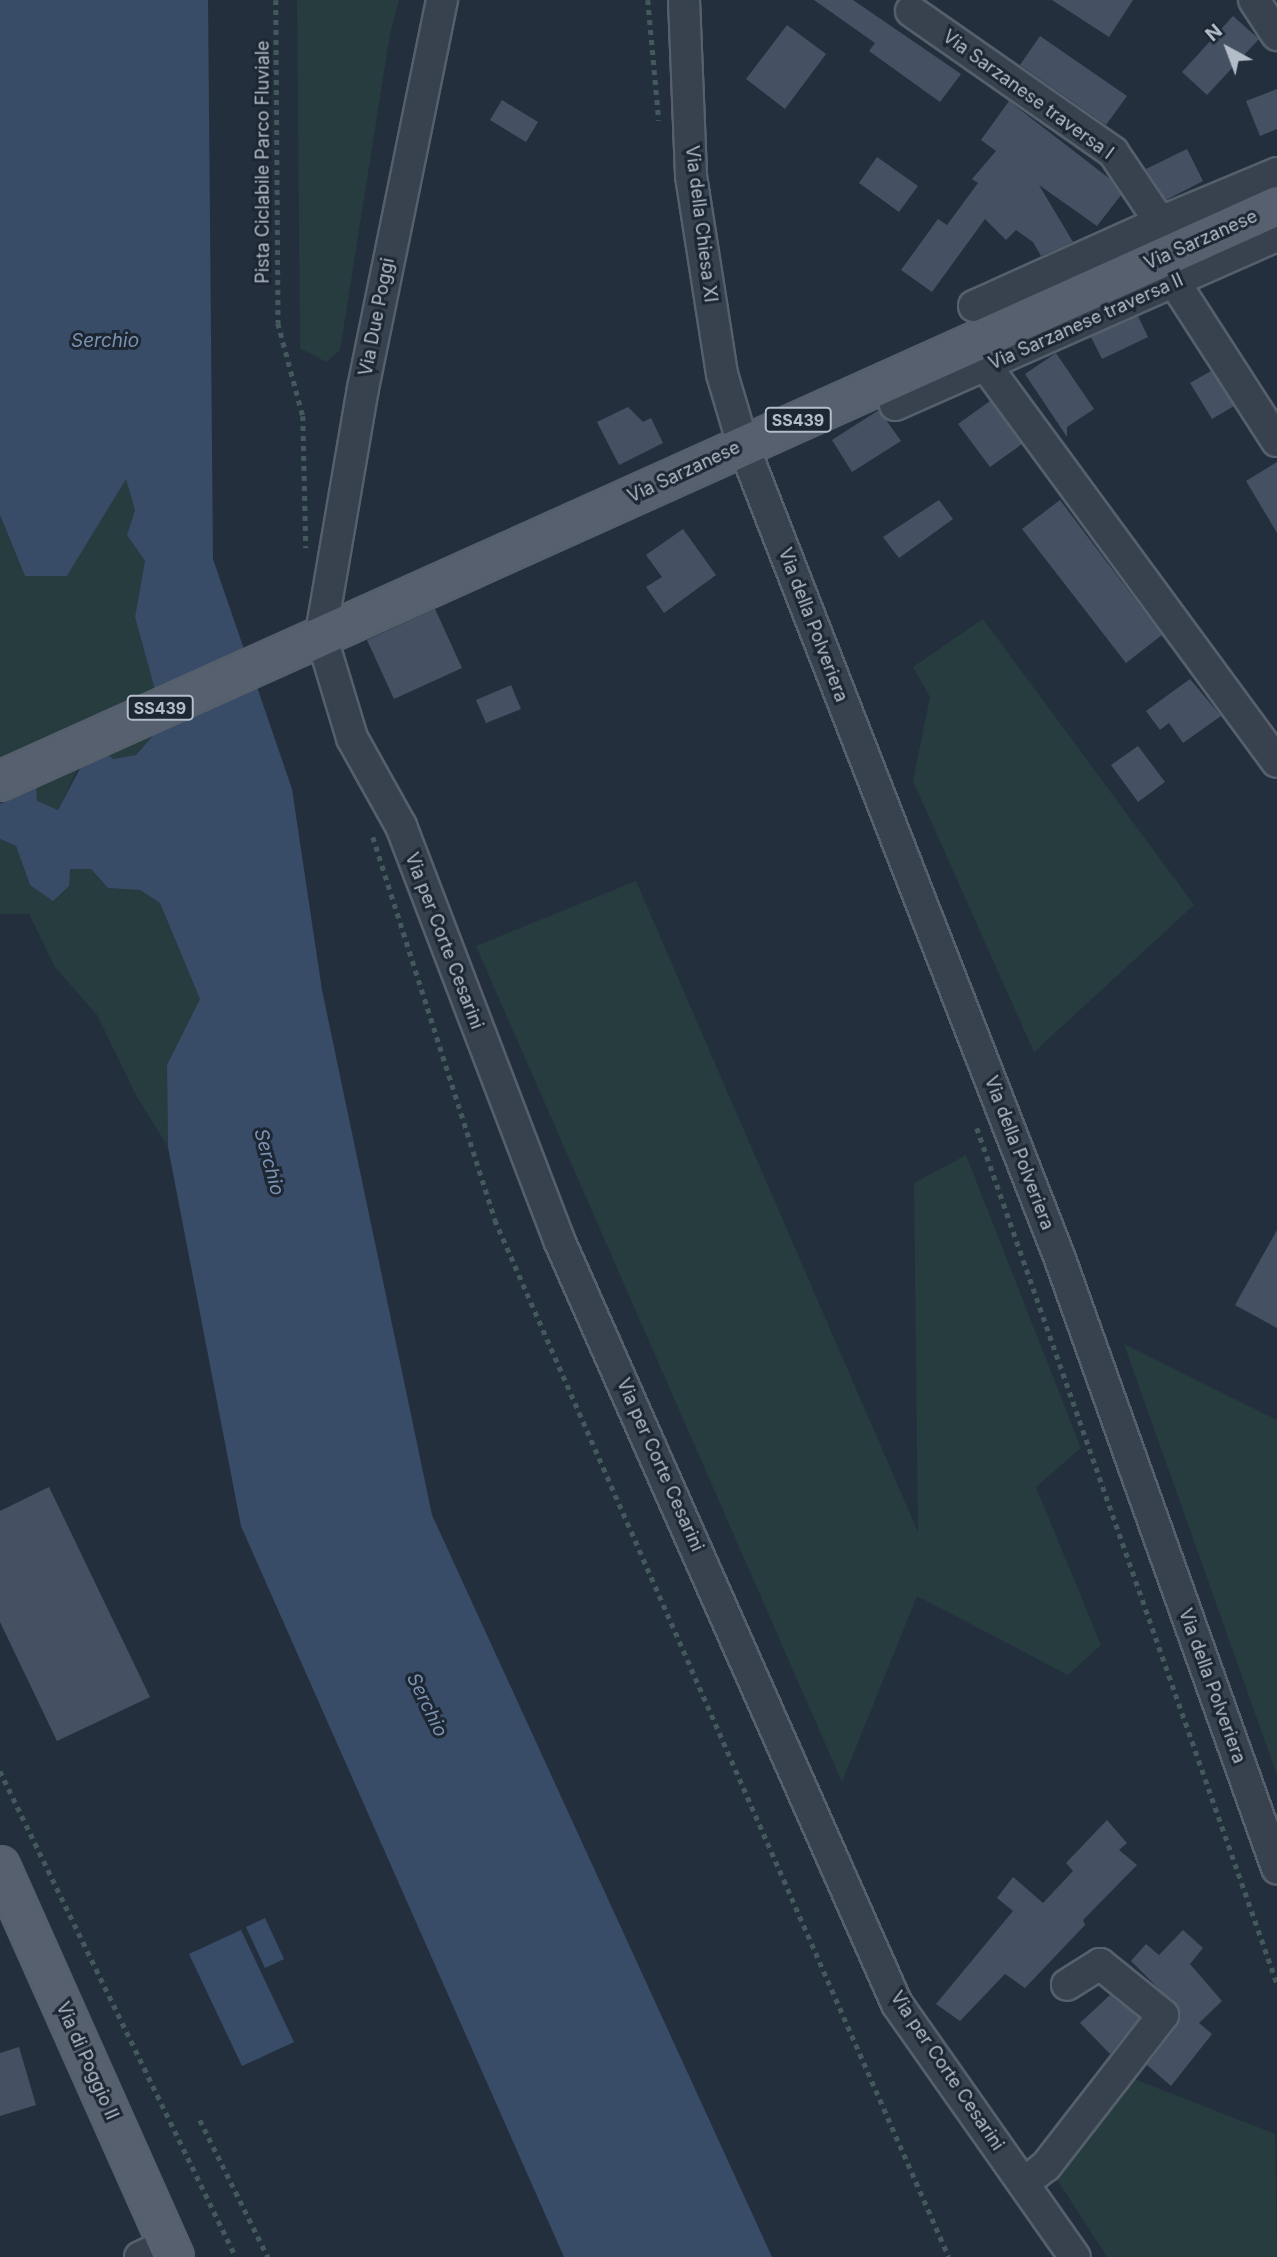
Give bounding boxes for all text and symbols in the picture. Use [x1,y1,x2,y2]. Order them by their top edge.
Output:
north arrow [1193,14,1263,84]
text: N [1201,19,1227,46]
street label: Via Sarzanese traversa I [938,26,1118,164]
street label: Pista Ciclabile Parco Fluviale [252,40,274,284]
street label: Via della Chiesa XI [681,144,721,304]
street label: Via Sarzanese [1141,205,1261,275]
street label: Via Due Poggi [355,256,399,378]
street label: Via Sarzanese traversa II [985,269,1187,375]
water label: Serchio [71,330,139,352]
road number: SS439 [765,408,831,432]
street label: Via Sarzanese [624,437,744,507]
street label: Via della Polveriera [774,545,852,705]
road number: SS439 [127,695,193,720]
street label: Via per Corte Cesarini [400,850,488,1032]
street label: Via della Polveriera [980,1073,1058,1233]
water label: Serchio [249,1126,289,1198]
street label: Via per Corte Cesarini [612,1375,708,1555]
street label: Via della Polveriera [1174,1606,1250,1766]
water label: Serchio [402,1669,452,1741]
street label: Via per Corte Cesarini [886,1987,1008,2155]
street label: Via di Poggio II [51,1999,123,2123]

